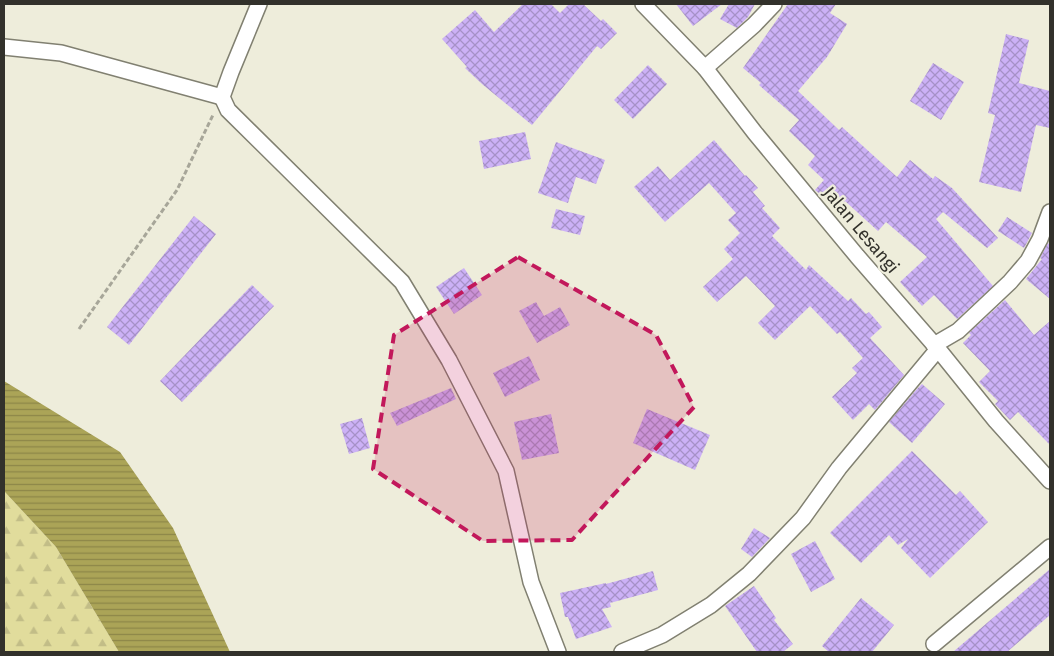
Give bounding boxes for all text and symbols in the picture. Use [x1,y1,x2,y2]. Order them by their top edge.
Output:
street label: Jalan Lesangi [818,182,904,278]

